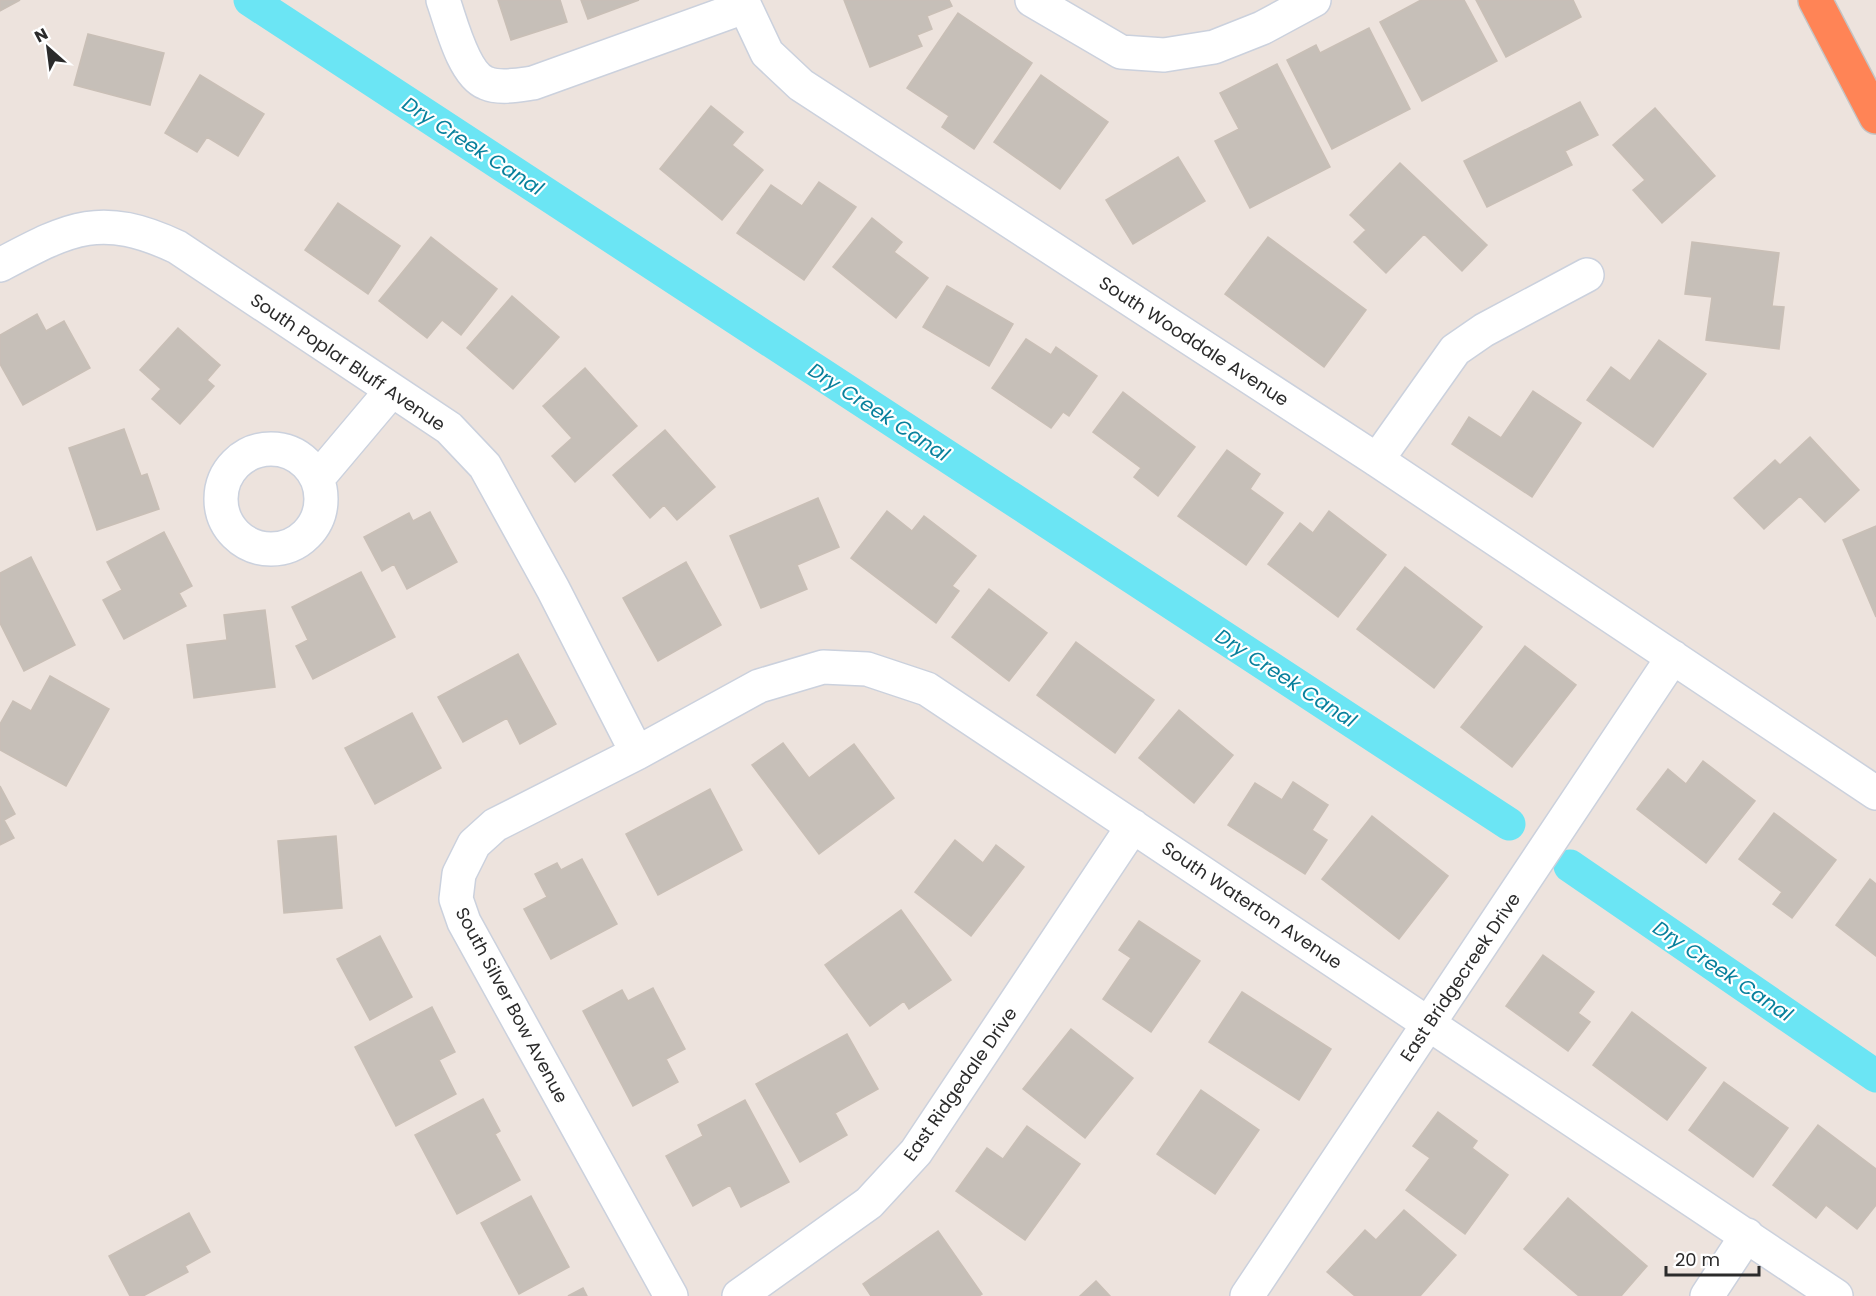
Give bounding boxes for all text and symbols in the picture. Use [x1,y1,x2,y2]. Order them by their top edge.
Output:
north arrow [18,18,78,78]
text: N [30,22,52,48]
water label: Dry Creek Canal [397,90,549,202]
street label: South Wooddale Avenue [1094,270,1294,412]
street label: South Poplar Bluff Avenue [246,287,450,437]
water label: Dry Creek Canal [803,356,955,468]
water label: Dry Creek Canal [1210,622,1362,734]
street label: South Waterton Avenue [1157,835,1347,975]
street label: East Bridgecreek Drive [1394,888,1526,1066]
street label: South Silver Bow Avenue [450,903,574,1107]
water label: Dry Creek Canal [1648,914,1798,1028]
street label: East Ridgedale Drive [897,1002,1023,1166]
scale bar [1666,1239,1759,1277]
text: 20 m [1675,1247,1720,1272]

